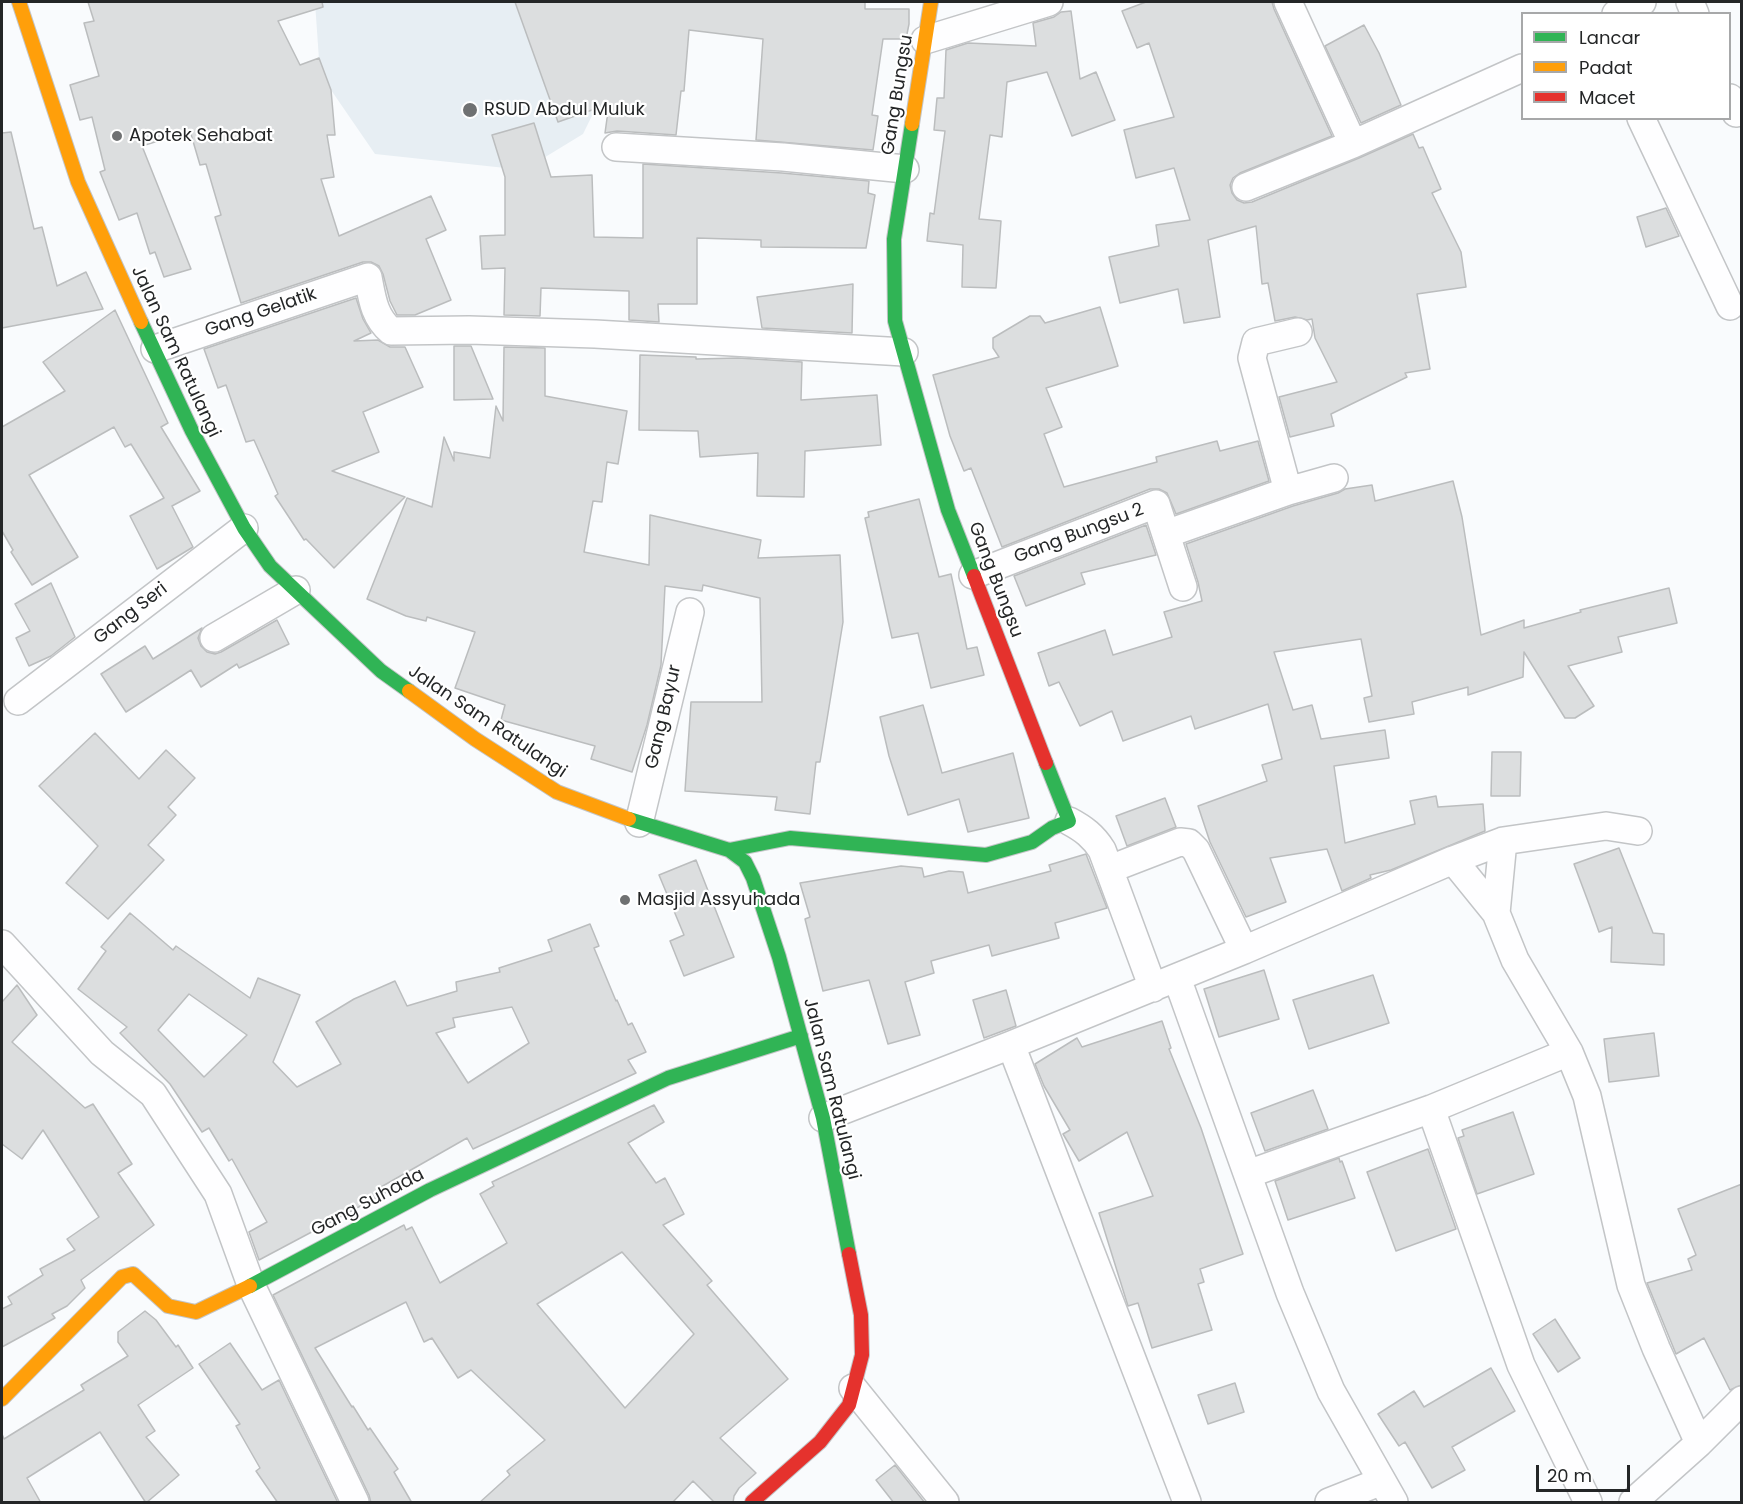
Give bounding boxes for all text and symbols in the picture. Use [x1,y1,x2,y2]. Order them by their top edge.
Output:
legend [1521,12,1731,120]
text: Lancar [1579,25,1640,50]
street label: Gang Bungsu [878,33,918,157]
text: Padat [1579,55,1632,80]
text: Macet [1579,85,1635,110]
place label: RSUD Abdul Muluk [484,99,645,121]
marker: RSUD Abdul Muluk [461,101,479,119]
place label: Apotek Sehabat [129,125,273,147]
marker: Apotek Sehabat [110,129,124,143]
street label: Jalan Sam Ratulangi [126,263,224,441]
street label: Gang Gelatik [202,284,320,342]
street label: Gang Bungsu 2 [1011,499,1147,569]
street label: Gang Bungsu [963,519,1027,641]
street label: Gang Seri [90,579,172,649]
street label: Jalan Sam Ratulangi [404,661,570,783]
street label: Gang Bayur [642,663,686,771]
place label: Masjid Assyuhada [637,889,801,911]
marker: Masjid Assyuhada [618,893,632,907]
street label: Jalan Sam Ratulangi [798,996,864,1182]
street label: Gang Suhada [308,1164,428,1242]
scale bar [1539,1453,1634,1491]
text: 20 m [1547,1463,1592,1488]

